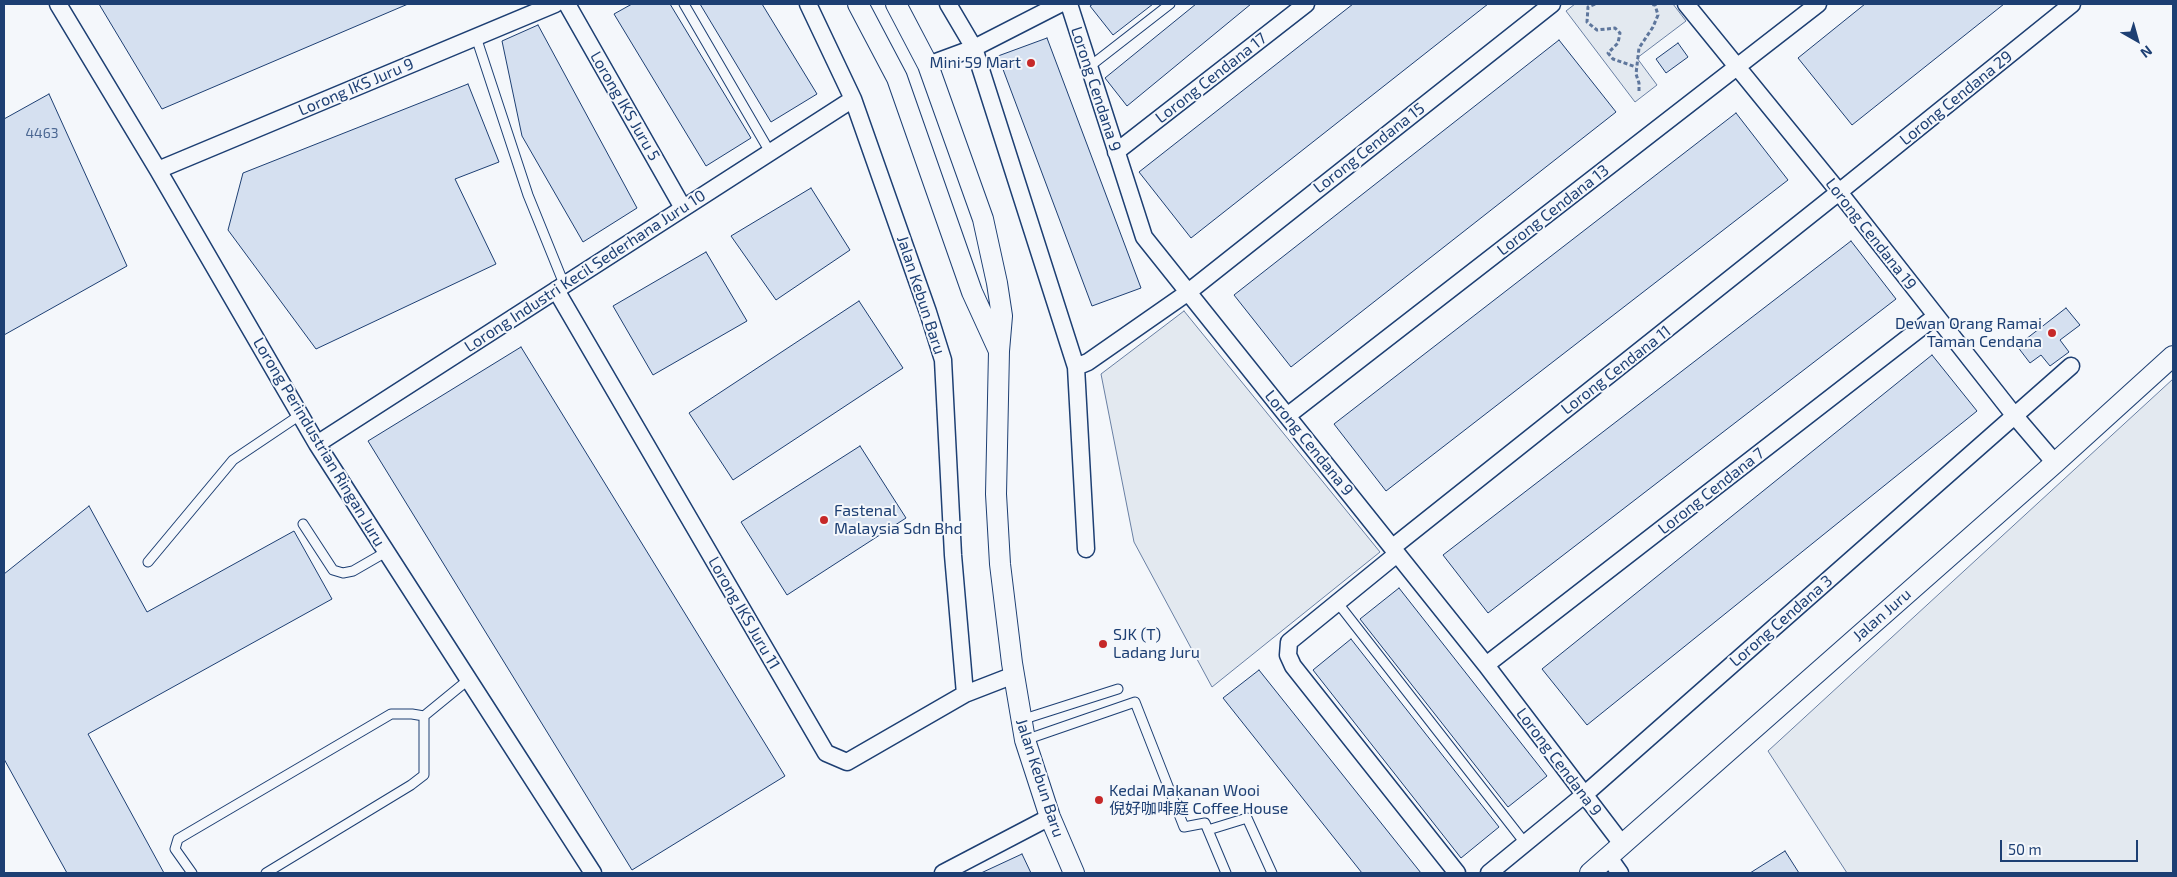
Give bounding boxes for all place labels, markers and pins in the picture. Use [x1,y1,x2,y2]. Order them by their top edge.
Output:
place label: Mini 59 Mart [930,53,1021,73]
marker: Mini 59 Mart [1025,57,1037,69]
place label: Dewan Orang Ramai Taman Cendana [1895,314,2042,352]
marker: Dewan Orang Ramai Taman Cendana [2046,327,2058,339]
place label: Fastenal Malaysia Sdn Bhd [834,501,963,539]
marker: Fastenal Malaysia Sdn Bhd [818,514,830,526]
place label: SJK (T) Ladang Juru [1113,625,1200,663]
marker: SJK (T) Ladang Juru [1097,638,1109,650]
place label: Kedai Makanan Wooi 倪好咖啡庭 Coffee House [1109,781,1288,819]
marker: Kedai Makanan Wooi 倪好咖啡庭 Coffee House [1093,794,1105,806]

